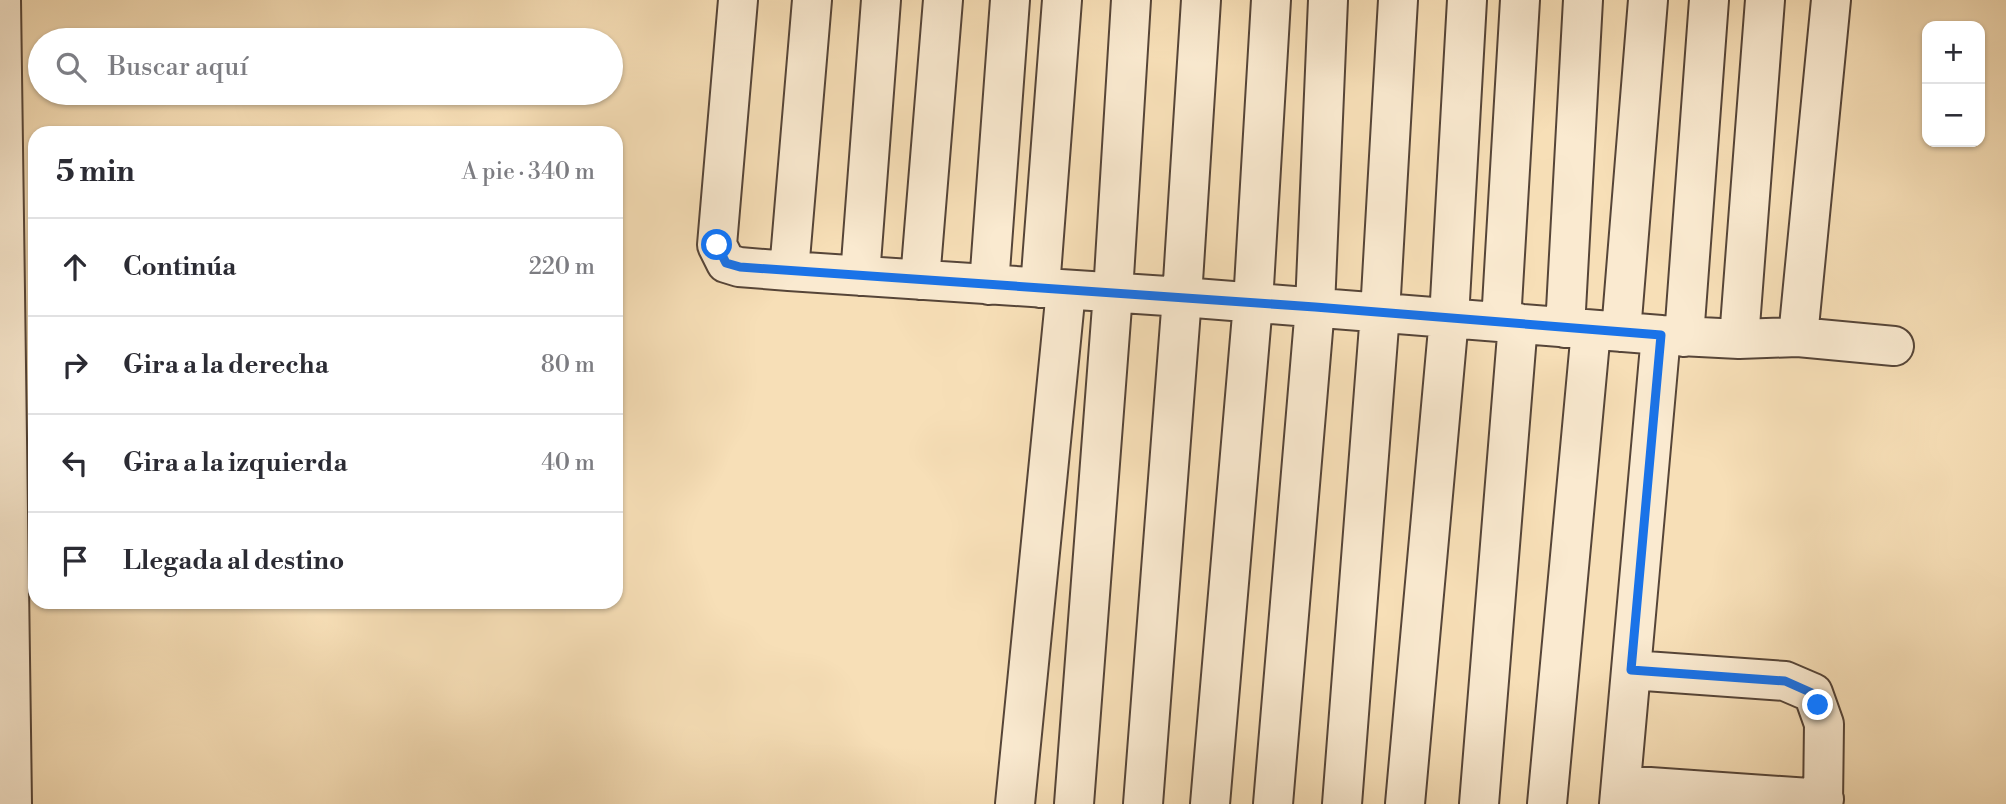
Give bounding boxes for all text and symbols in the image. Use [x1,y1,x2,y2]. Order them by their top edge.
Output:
map controls [1922,21,1985,147]
button: + [1922,21,1985,84]
search box [28,28,623,105]
icon: search [52,48,90,86]
text: Buscar aquí [108,51,248,83]
button: − [1922,84,1985,147]
text: 5 min [56,153,135,191]
text: A pie · 340 m [462,158,595,186]
route start [701,229,732,260]
icon: ahead [56,248,94,286]
text: Continúa [123,251,236,283]
text: 220 m [529,253,595,281]
icon: right [56,346,94,384]
text: Gira a la derecha [123,349,329,381]
text: 80 m [541,351,595,379]
icon: left [56,444,94,482]
text: Gira a la izquierda [123,447,347,479]
text: 40 m [541,449,595,477]
icon: arrive [56,542,94,580]
text: Llegada al destino [123,545,344,577]
route end [1802,689,1833,720]

